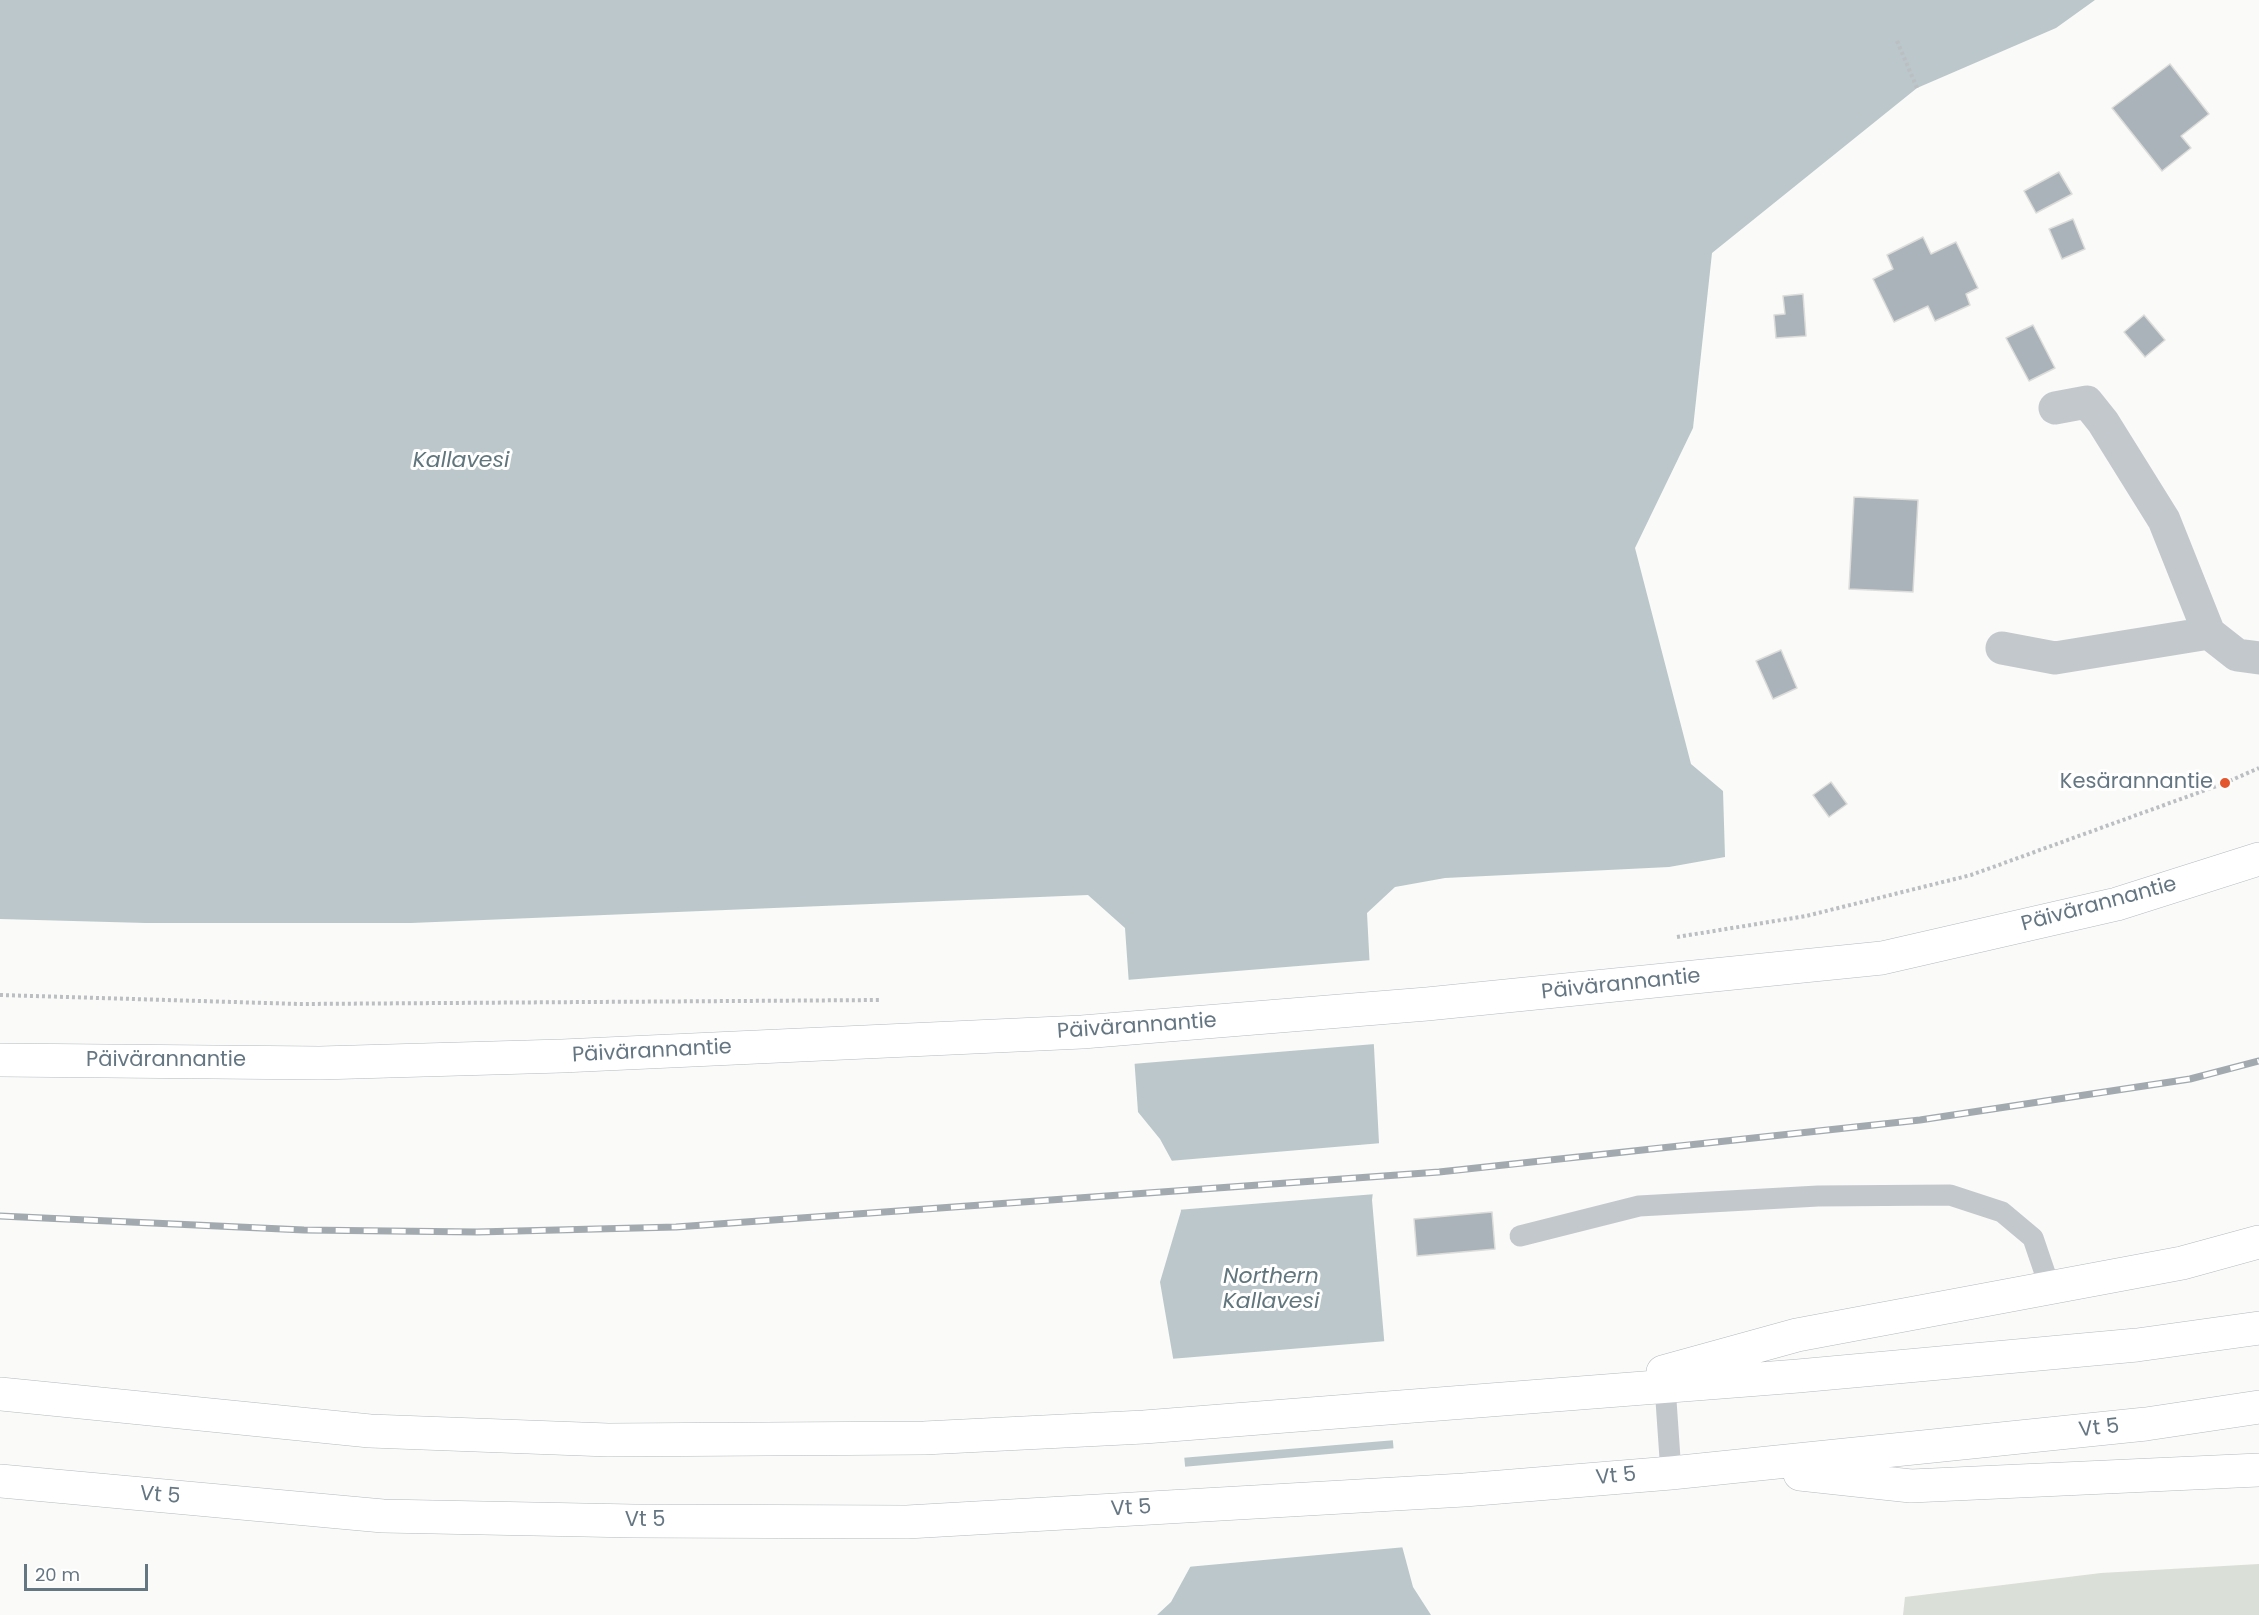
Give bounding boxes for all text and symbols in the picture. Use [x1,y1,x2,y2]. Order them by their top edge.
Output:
water label: Kallavesi [413,448,509,474]
place label: Kesärannantie [2060,770,2213,796]
marker: Kesärannantie [2218,776,2232,790]
street label: Päivärannantie [2019,872,2179,938]
street label: Päivärannantie [1540,964,1702,1006]
street label: Päivärannantie [1056,1009,1218,1045]
street label: Päivärannantie [572,1035,732,1069]
street label: Päivärannantie [86,1048,246,1074]
water label: Northern Kallavesi [1223,1264,1319,1316]
street label: Vt 5 [2077,1414,2121,1444]
street label: Vt 5 [1595,1463,1637,1491]
street label: Vt 5 [139,1482,181,1510]
street label: Vt 5 [1110,1495,1152,1523]
street label: Vt 5 [625,1508,665,1534]
scale bar [27,1552,152,1590]
text: 20 m [35,1562,80,1587]

